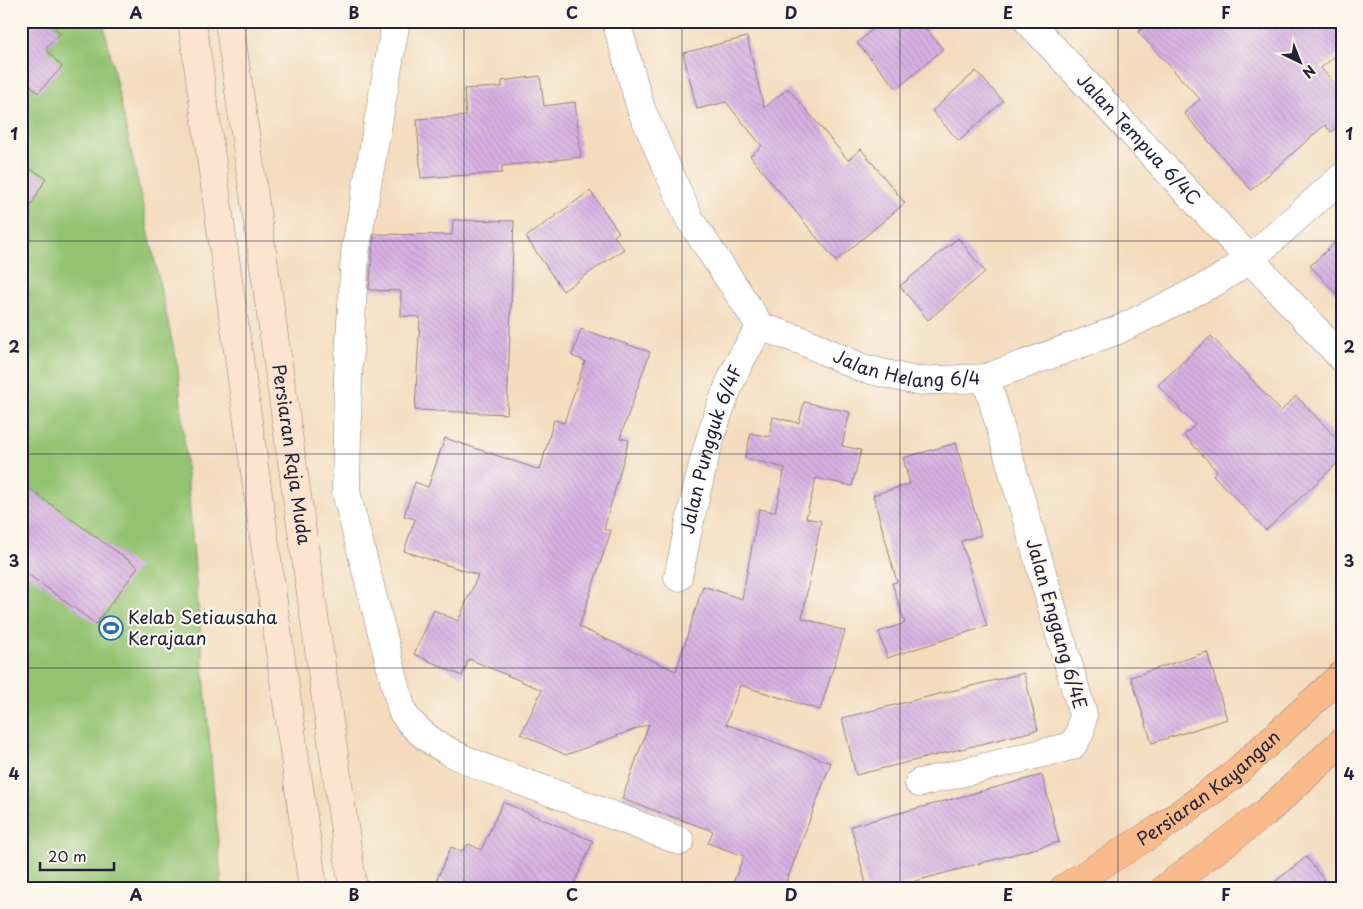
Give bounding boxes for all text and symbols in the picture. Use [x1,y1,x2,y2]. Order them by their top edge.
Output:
text: A [130,0,143,24]
text: B [349,0,360,24]
text: C [566,0,578,24]
text: D [785,0,797,24]
text: E [1003,0,1013,24]
text: F [1221,0,1231,24]
north arrow [1276,38,1326,88]
text: N [1298,60,1320,83]
street label: Jalan Tempua 6/4C [1071,66,1208,211]
text: 1 [10,121,18,145]
text: 1 [1345,121,1353,145]
text: 2 [8,334,20,358]
text: 2 [1343,334,1355,358]
street label: Jalan Helang 6/4 [829,342,981,393]
street label: Jalan Pungguk 6/4F [673,360,748,536]
street label: Persiaran Raja Muda [266,362,319,546]
street label: Jalan Enggang 6/4E [1020,535,1095,712]
text: 3 [9,548,19,572]
text: 3 [1344,548,1354,572]
place label: Kelab Setiausaha Kerajaan [128,603,278,651]
sports icon: Kelab Setiausaha Kerajaan [98,615,124,641]
street label: Persiaran Kayangan [1131,723,1286,852]
text: 4 [9,761,20,785]
text: 4 [1344,761,1355,785]
scale bar [40,839,114,871]
text: 20 m [48,844,87,867]
text: A [130,882,143,906]
text: B [349,882,360,906]
text: C [566,882,578,906]
text: D [785,882,797,906]
text: E [1003,882,1013,906]
text: F [1221,882,1231,906]

